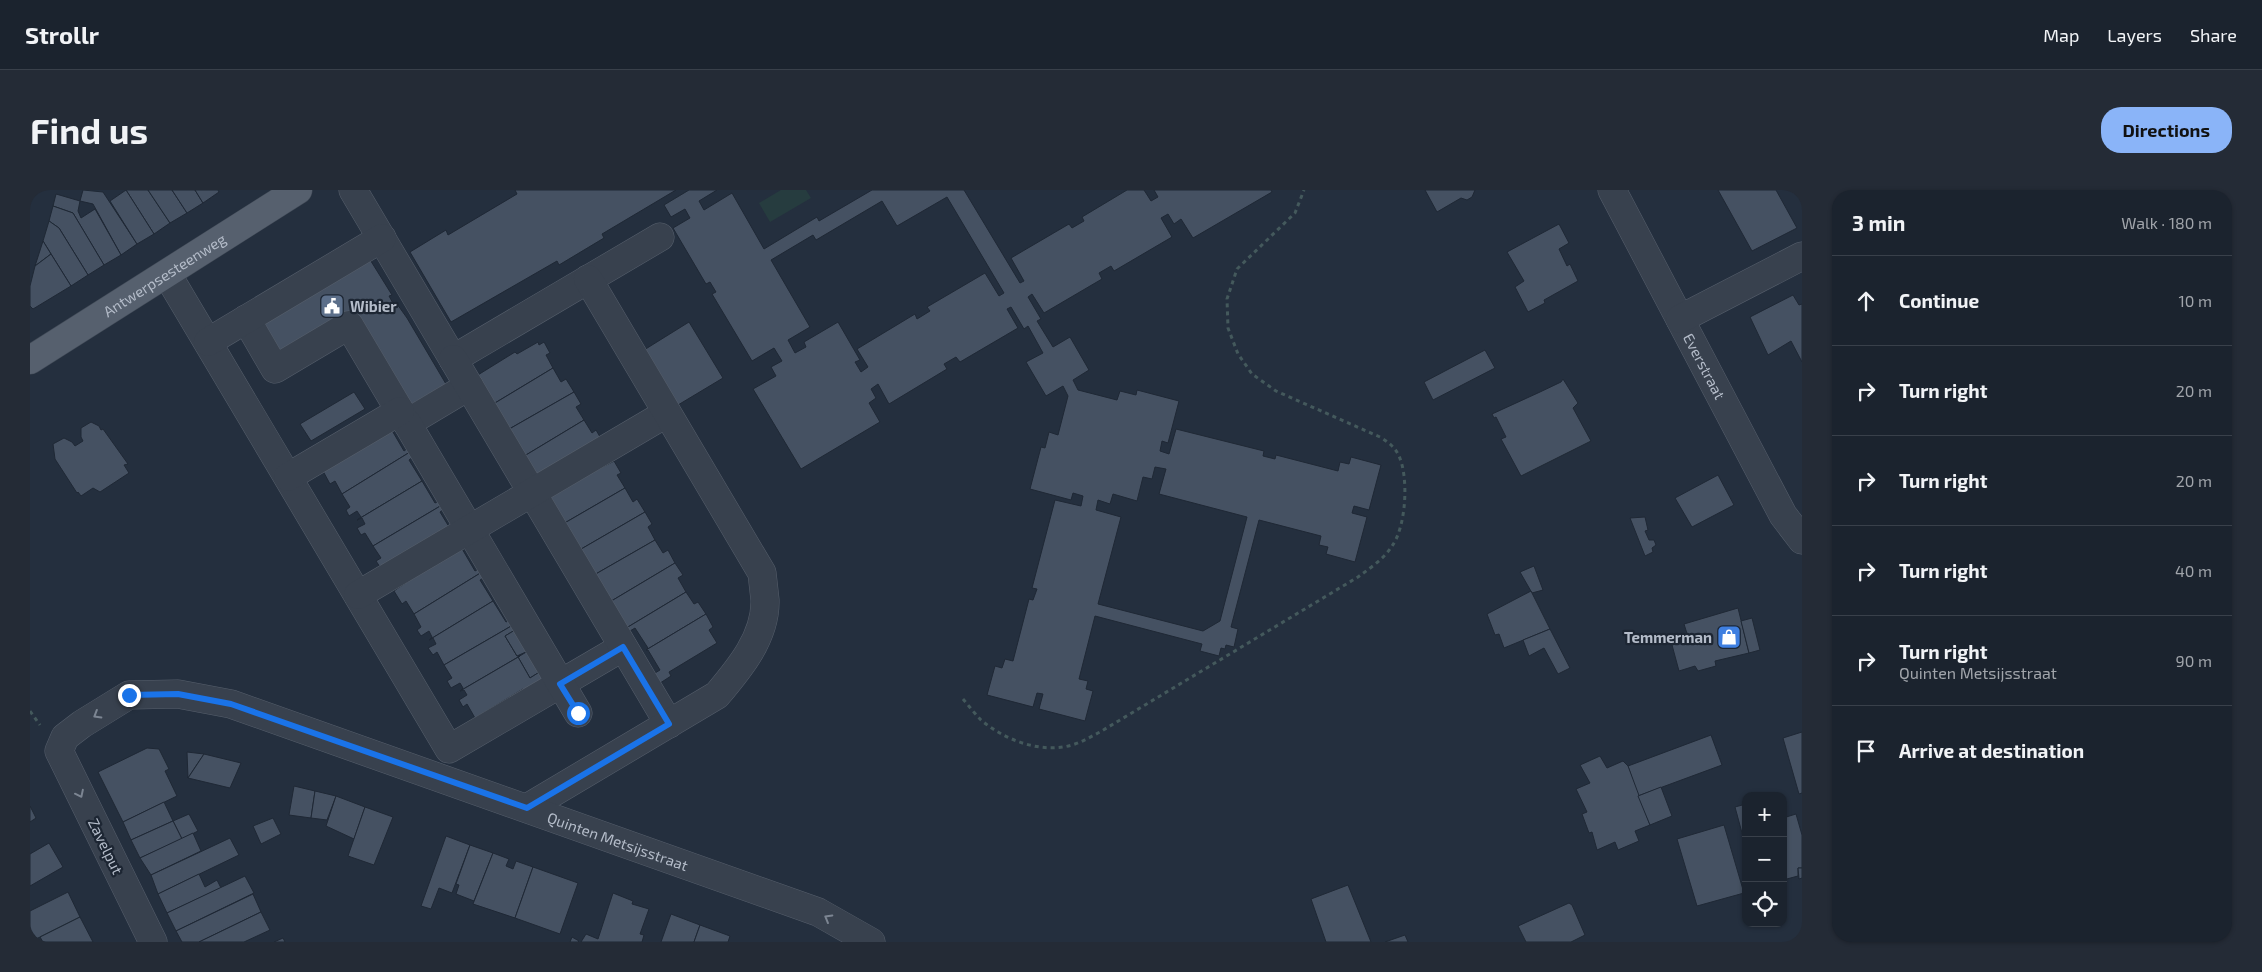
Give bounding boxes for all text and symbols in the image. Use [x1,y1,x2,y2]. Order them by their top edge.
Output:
text: Strollr [25,20,99,49]
text: Map [2043,24,2079,46]
text: Layers [2107,24,2162,46]
text: Share [2190,24,2237,46]
button: Directions [2101,107,2232,153]
text: Find us [30,109,148,151]
text: 3 min [1852,210,1905,235]
text: Walk · 180 m [2121,213,2212,232]
street label: Antwerpsesteenweg [100,229,229,320]
icon: ahead [1852,287,1880,315]
text: Continue [1899,289,1979,312]
text: 10 m [2178,291,2212,310]
public building icon: Wibier [319,293,345,319]
place label: Wibier [350,297,397,315]
street label: Everstraat [1680,330,1730,402]
icon: right [1852,377,1880,405]
text: Turn right [1899,379,1987,402]
text: 20 m [2176,381,2212,400]
icon: right [1852,467,1880,495]
text: Turn right [1899,469,1987,492]
text: 20 m [2176,471,2212,490]
icon: right [1852,557,1880,585]
text: Turn right [1899,559,1987,582]
text: 40 m [2175,561,2212,580]
shop icon: Temmerman [1716,624,1742,650]
place label: Temmerman [1624,628,1712,646]
text: Turn right [1899,640,1987,663]
icon: right [1852,647,1880,675]
text: 90 m [2176,651,2212,670]
text: Quinten Metsijsstraat [1899,663,2057,682]
route end [118,684,141,707]
route start [567,702,590,725]
one-way arrow [93,708,102,718]
icon: arrive [1852,737,1880,765]
text: Arrive at destination [1899,739,2084,762]
one-way arrow [74,789,85,798]
map controls [1742,792,1787,927]
button: + [1742,792,1787,837]
street label: Quinten Metsijsstraat [545,808,691,874]
street label: Zavelput [85,815,127,877]
button: − [1742,837,1787,882]
button: locate [1742,882,1787,927]
one-way arrow [825,914,834,924]

